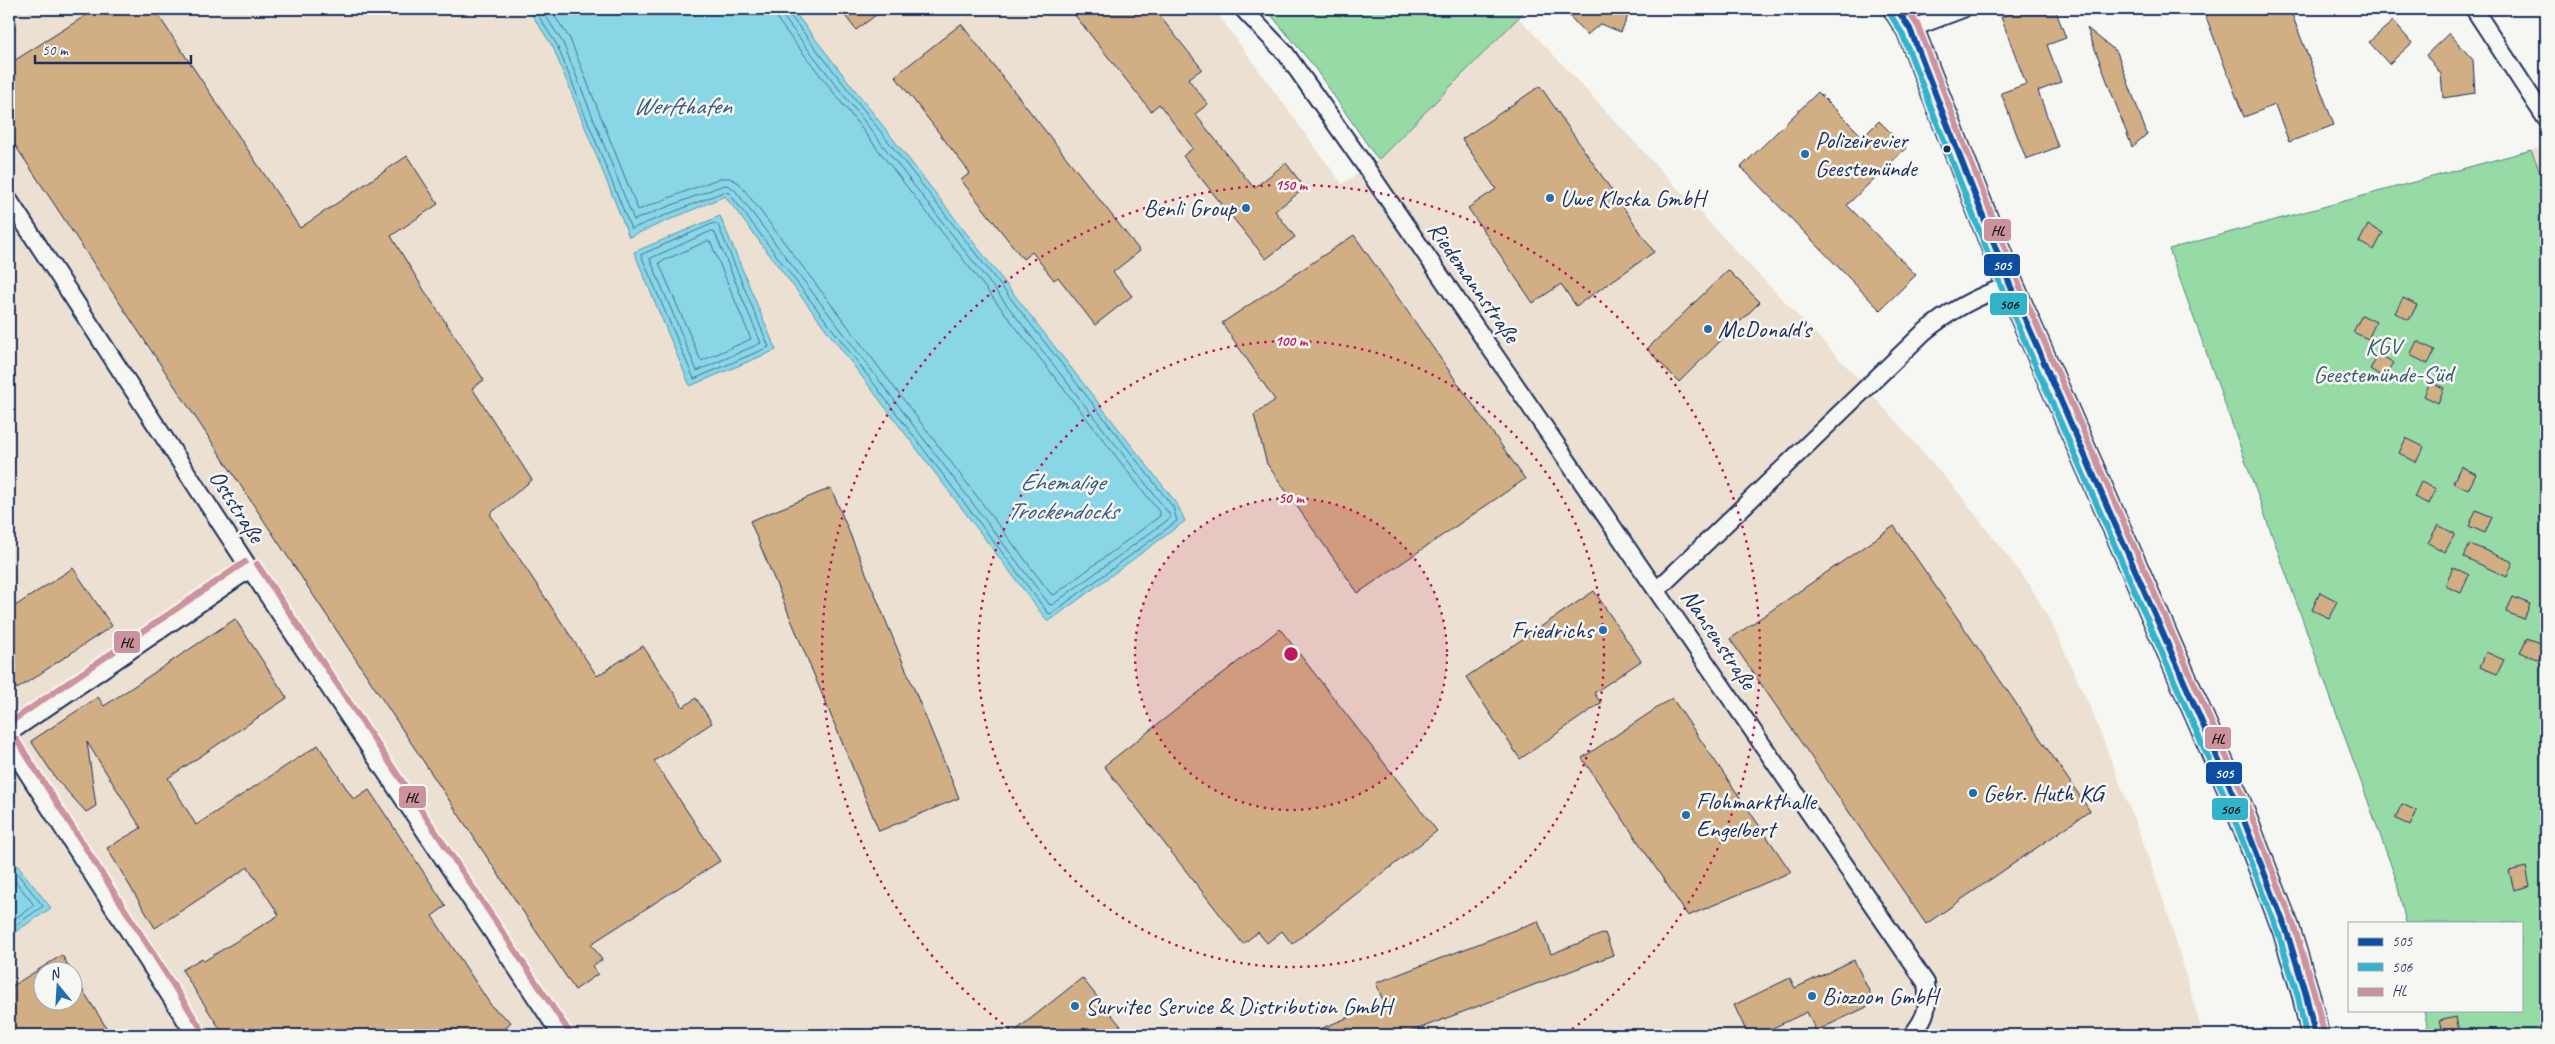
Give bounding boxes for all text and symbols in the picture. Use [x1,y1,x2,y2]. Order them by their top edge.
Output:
scale bar [35,32,191,64]
text: 50 m [42,41,69,60]
water label: Werfthafen [633,90,733,122]
place label: Polizeirevier Geestemünde [1815,125,1919,183]
unlabelled marker [1942,144,1952,154]
marker: Polizeirevier Geestemünde [1799,148,1811,160]
text: 150 m [1275,176,1309,195]
place label: Uwe Kloska GmbH [1560,183,1709,213]
marker: Uwe Kloska GmbH [1544,192,1556,204]
place label: Benli Group [1144,193,1237,223]
marker: Benli Group [1240,202,1252,214]
street label: Riedemannstraße [1421,216,1528,350]
line badge: HL [1983,218,2012,242]
text: HL [1991,222,2006,239]
line badge: 505 [1983,253,2021,277]
text: 505 [1993,257,2013,274]
line badge: 506 [1989,292,2028,316]
text: 506 [2000,296,2020,313]
place label: McDonald's [1718,314,1814,344]
marker: McDonald's [1702,323,1714,335]
park label: KGV Geestemünde-Süd [2313,331,2456,389]
text: 100 m [1275,332,1309,351]
street label: Oststraße [202,464,273,550]
water label: Ehemalige Trockendocks [1007,466,1122,527]
text: 50 m [1278,489,1305,508]
street label: Nansenstraße [1675,583,1765,697]
place label: Friedrichs [1511,615,1595,645]
marker: Friedrichs [1597,624,1609,636]
line badge: HL [113,630,141,654]
text: HL [120,634,135,651]
centre of rings [1282,645,1300,663]
line badge: HL [2204,726,2232,750]
text: HL [2211,730,2226,747]
line badge: 505 [2205,761,2243,785]
text: 505 [2215,765,2235,782]
place label: Gebr. Huth KG [1983,778,2106,808]
line badge: HL [398,785,427,809]
place label: Flohmarkthalle Engelbert [1696,786,1818,844]
marker: Gebr. Huth KG [1967,787,1979,799]
text: HL [405,789,420,806]
line badge: 506 [2211,797,2249,821]
text: 506 [2221,801,2241,818]
marker: Flohmarkthalle Engelbert [1680,809,1692,821]
legend [2348,922,2522,1012]
text: 505 [2392,932,2414,951]
text: 506 [2392,958,2414,977]
north arrow [32,962,82,1012]
text: N [47,964,63,984]
place label: Biozoon GmbH [1822,981,1941,1011]
text: HL [2392,982,2407,1001]
marker: Biozoon GmbH [1806,990,1818,1002]
place label: Survitec Service & Distribution GmbH [1085,991,1395,1021]
marker: Survitec Service & Distribution GmbH [1069,1000,1081,1012]

